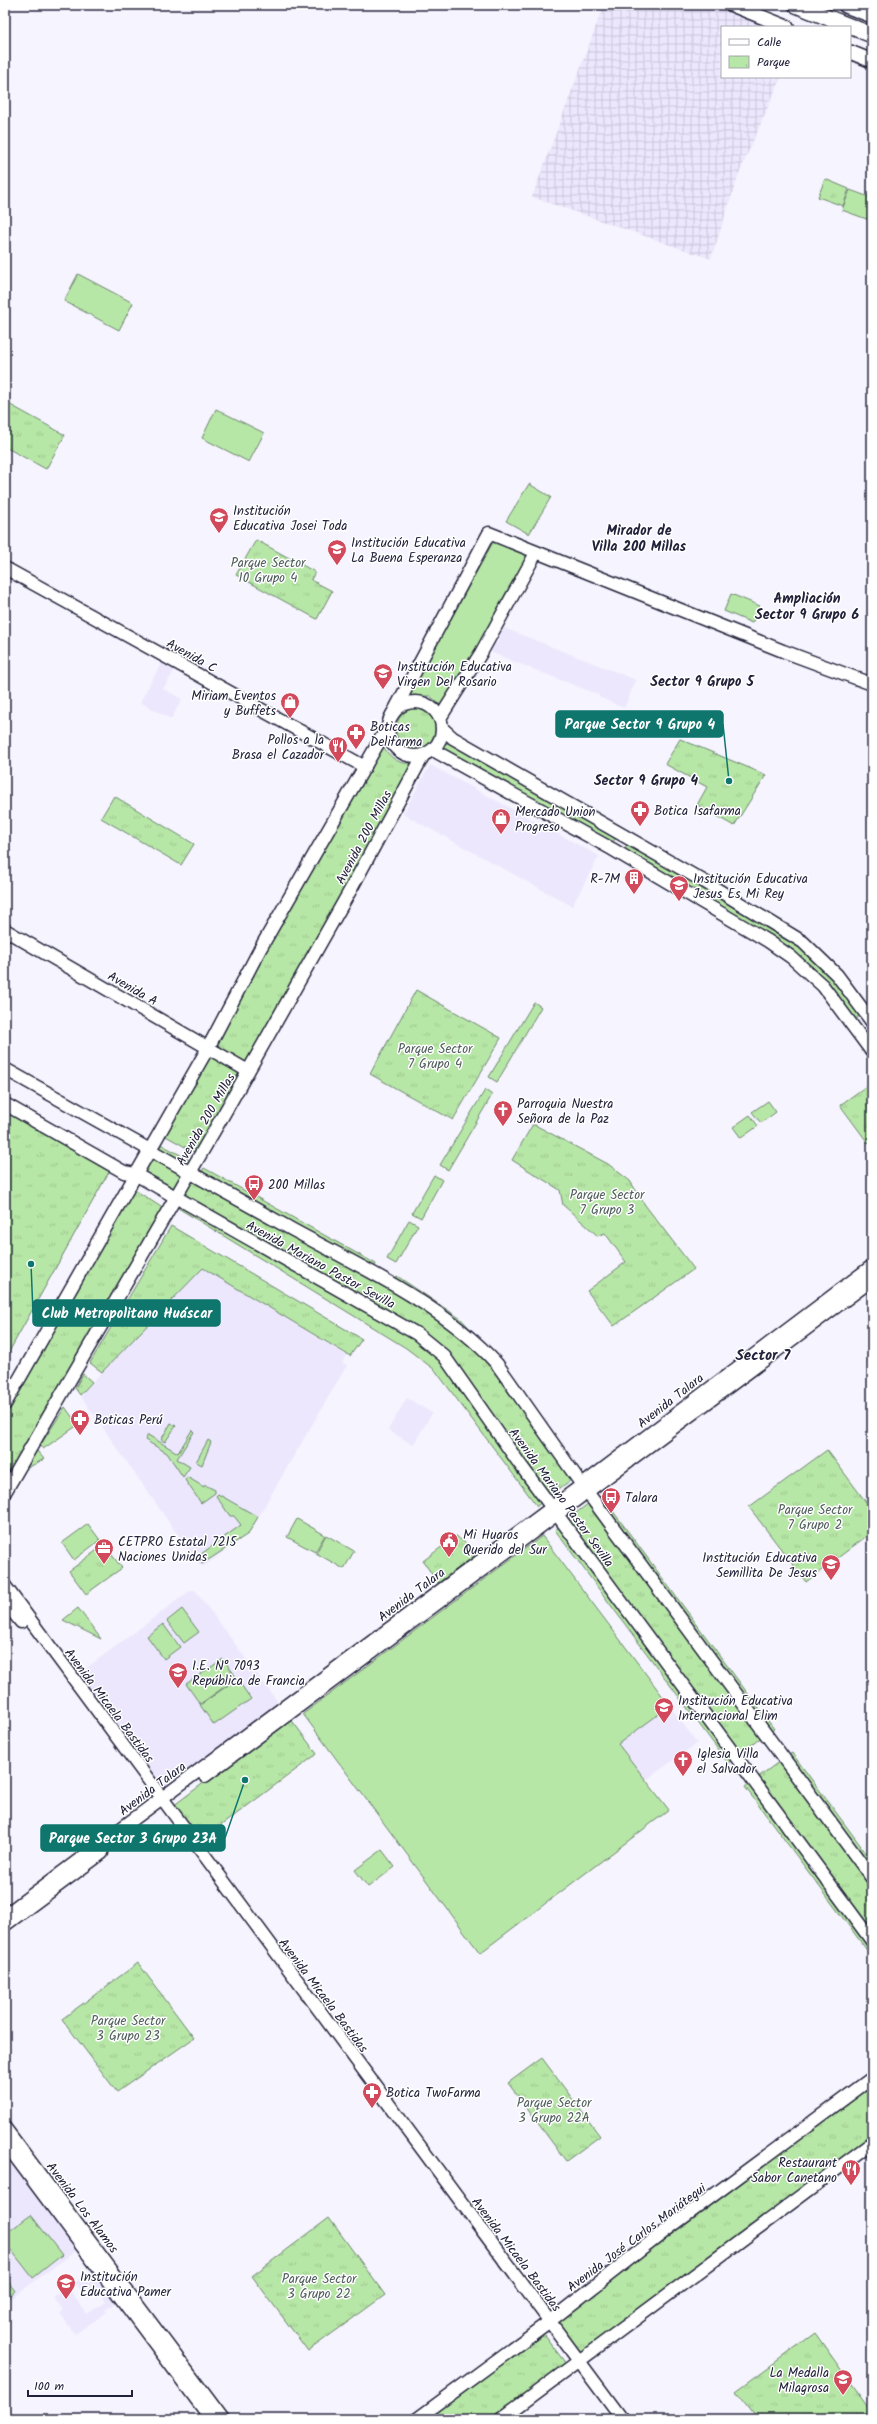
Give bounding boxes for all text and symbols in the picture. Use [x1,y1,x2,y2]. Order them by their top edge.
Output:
legend [721,26,851,78]
text: Calle [757,33,782,52]
text: Parque [757,53,791,72]
place label: Institución Educativa Josei Toda [233,501,347,537]
school or university icon: Institución Educativa Josei Toda [208,506,230,534]
district label: Mirador de Villa 200 Millas [592,520,687,558]
place label: Institución Educativa La Buena Esperanza [351,533,466,569]
school or university icon: Institución Educativa La Buena Esperanza [326,538,348,566]
park label: Parque Sector 10 Grupo 4 [231,553,306,589]
district label: Ampliación Sector 9 Grupo 6 [755,588,859,626]
street label: Avenida C [162,634,221,679]
place label: Institución Educativa Virgen Del Rosario [397,657,512,693]
school or university icon: Institución Educativa Virgen Del Rosario [372,662,394,690]
district label: Sector 9 Grupo 5 [650,671,756,693]
place label: Miriam Eventos y Buffets [191,686,276,722]
shop icon: Miriam Eventos y Buffets [279,691,301,719]
callout: Parque Sector 9 Grupo 4 [556,711,723,737]
text: Parque Sector 9 Grupo 4 [565,714,716,736]
place label: Boticas Delifarma [370,717,422,753]
pharmacy icon: Boticas Delifarma [345,722,367,750]
place label: Pollos a la Brasa el Cazador [232,730,325,766]
restaurant icon: Pollos a la Brasa el Cazador [327,735,349,763]
district label: Sector 9 Grupo 4 [594,770,698,792]
street label: Avenida 200 Millas [331,786,398,889]
pharmacy icon: Botica Isafarma [629,799,651,827]
place label: Botica Isafarma [654,801,741,822]
place label: Mercado Union Progreso [515,802,596,838]
shop icon: Mercado Union Progreso [490,807,512,835]
building icon: R-7M [623,867,645,895]
place label: R-7M [590,869,621,890]
place label: Institución Educativa Jesus Es Mi Rey [693,869,808,905]
school or university icon: Institución Educativa Jesus Es Mi Rey [668,874,690,902]
street label: Avenida A [103,966,161,1012]
park label: Parque Sector 7 Grupo 4 [398,1039,473,1075]
street label: Avenida 200 Millas [171,1069,242,1170]
place label: Parroquia Nuestra Señora de la Paz [517,1094,613,1130]
church icon: Parroquia Nuestra Señora de la Paz [492,1099,514,1127]
bus stop icon: 200 Millas [243,1173,265,1201]
place label: 200 Millas [268,1175,326,1196]
park label: Parque Sector 7 Grupo 3 [570,1185,645,1221]
street label: Avenida Mariano Pastor Sevilla [242,1215,399,1315]
callout: Club Metropolitano Huáscar [33,1300,220,1326]
text: Club Metropolitano Huáscar [42,1303,213,1325]
district label: Sector 7 [736,1344,791,1368]
street label: Avenida Talara [633,1368,709,1434]
pharmacy icon: Boticas Perú [69,1408,91,1436]
place label: Boticas Perú [94,1410,163,1431]
street label: Avenida Mariano Pastor Sevilla [503,1424,619,1572]
bus stop icon: Talara [600,1486,622,1514]
place label: Talara [625,1488,658,1509]
park label: Parque Sector 7 Grupo 2 [778,1500,853,1536]
place label: Mi Huaros Querido del Sur [463,1525,547,1561]
public building icon: Mi Huaros Querido del Sur [438,1530,460,1558]
place label: CETPRO Estatal 7215 Naciones Unidas [118,1532,238,1568]
office icon: CETPRO Estatal 7215 Naciones Unidas [93,1537,115,1565]
place label: Institución Educativa Semillita De Jesus [702,1548,817,1584]
school or university icon: Institución Educativa Semillita De Jesus [820,1553,842,1581]
street label: Avenida Talara [374,1563,450,1628]
street label: Avenida Micaela Bastidas [59,1644,159,1768]
place label: I.E. N° 7093 República de Francia [192,1656,305,1692]
school or university icon: I.E. N° 7093 República de Francia [167,1661,189,1689]
place label: Institución Educativa Internacional Elim [678,1691,793,1727]
school or university icon: Institución Educativa Internacional Elim [653,1696,675,1724]
place label: Iglesia Villa el Salvador [697,1744,759,1780]
church icon: Iglesia Villa el Salvador [672,1749,694,1777]
street label: Avenida Talara [115,1757,191,1822]
callout: Parque Sector 3 Grupo 23A [41,1825,225,1851]
text: Parque Sector 3 Grupo 23A [49,1828,217,1850]
street label: Avenida Micaela Bastidas [273,1934,373,2058]
park label: Parque Sector 3 Grupo 23 [91,2011,166,2047]
pharmacy icon: Botica TwoFarma [361,2081,383,2109]
place label: Botica TwoFarma [386,2083,481,2104]
park label: Parque Sector 3 Grupo 22A [517,2093,592,2129]
place label: Restaurant Sabor Canetano [751,2153,838,2189]
street label: Avenida Los Alamos [40,2158,123,2258]
restaurant icon: Restaurant Sabor Canetano [840,2158,862,2186]
street label: Avenida José Carlos Mariátegui [563,2178,712,2298]
street label: Avenida Micaela Bastidas [466,2193,566,2317]
place label: Institución Educativa Pamer [80,2267,172,2303]
park label: Parque Sector 3 Grupo 22 [282,2269,357,2305]
school or university icon: Institución Educativa Pamer [55,2272,77,2300]
place label: La Medalla Milagrosa [769,2363,829,2399]
school or university icon: La Medalla Milagrosa [832,2368,854,2396]
scale bar [28,2372,132,2398]
text: 100 m [34,2377,65,2396]

